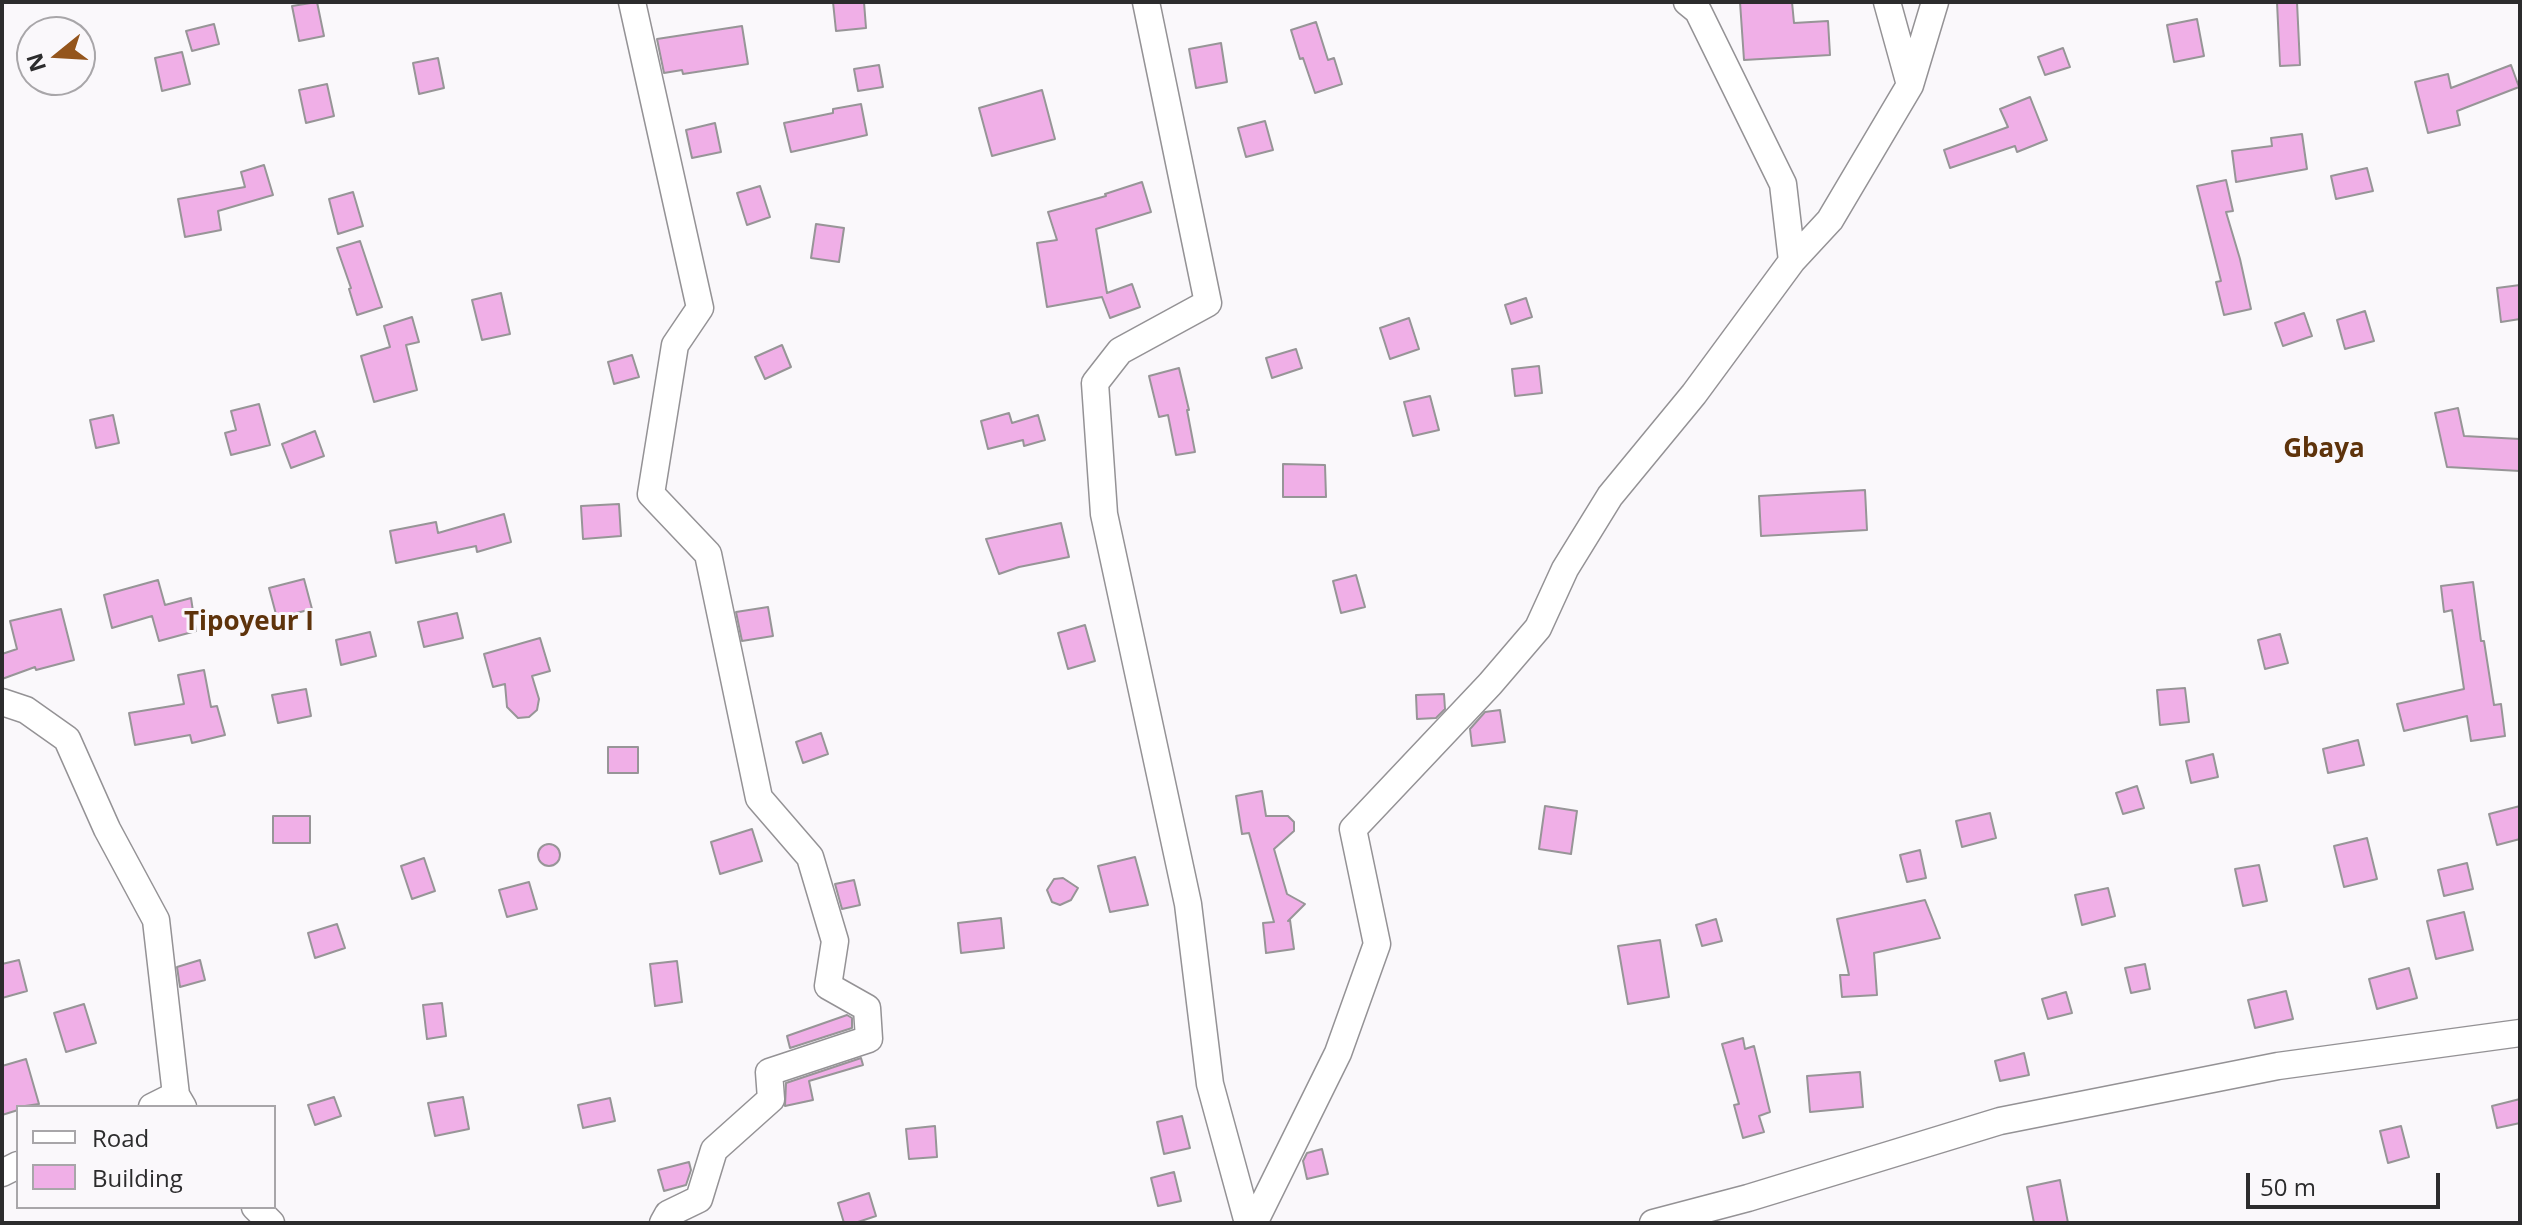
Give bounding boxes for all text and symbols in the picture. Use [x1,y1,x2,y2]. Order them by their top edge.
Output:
north arrow [16,16,96,96]
text: N [18,50,52,76]
district label: Gbaya [2283,434,2365,466]
district label: Tipoyeur I [184,607,314,639]
legend [16,1105,276,1209]
text: Road [92,1121,149,1154]
scale bar [2250,1157,2444,1207]
text: Building [92,1161,183,1194]
text: 50 m [2260,1170,2316,1203]

